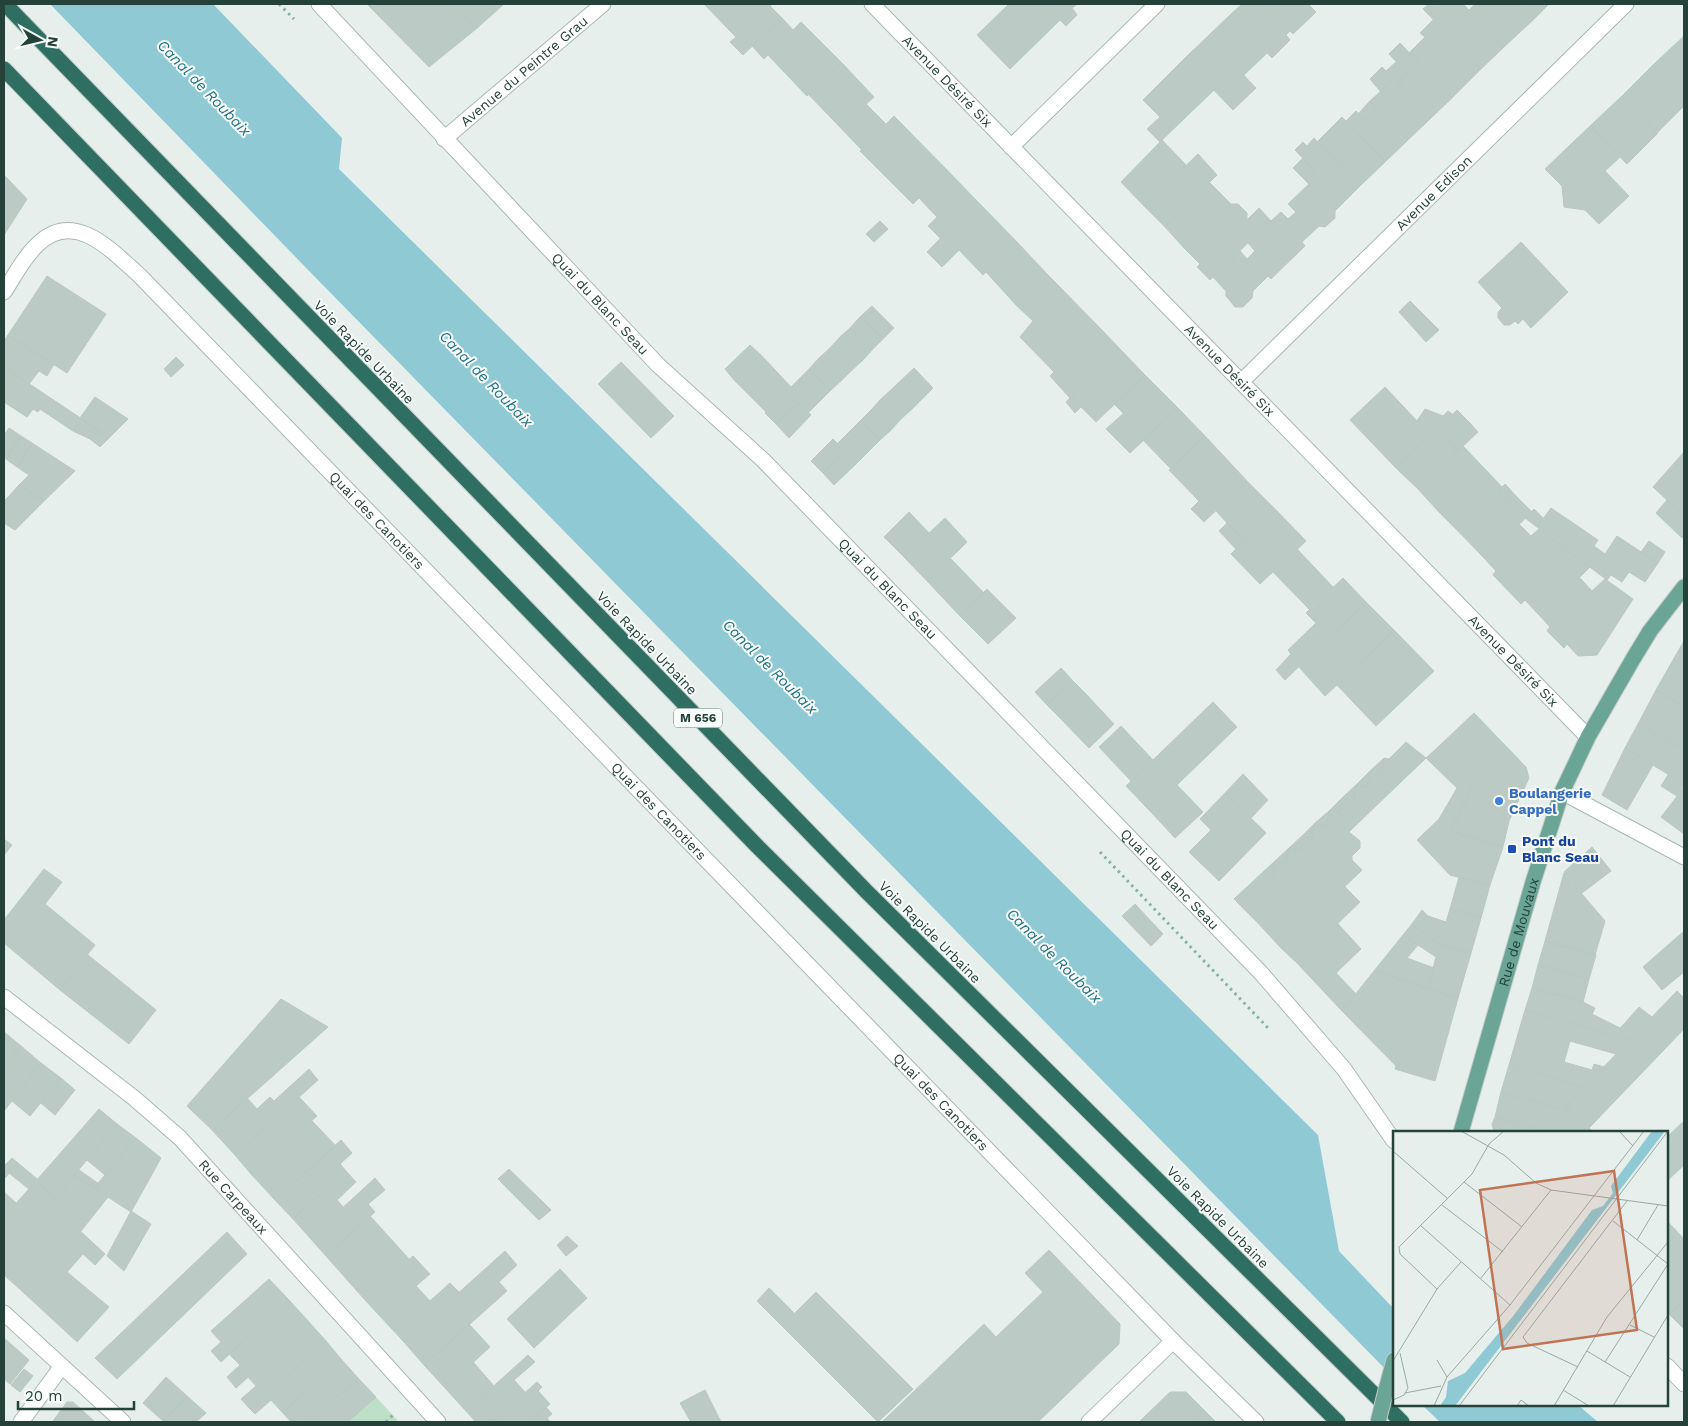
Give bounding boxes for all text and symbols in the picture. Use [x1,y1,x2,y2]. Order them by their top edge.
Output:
street label: Avenue du Peintre Grau [457,13,591,130]
north arrow [15,15,65,65]
street label: Avenue Désiré Six [899,32,996,131]
text: N [44,36,62,48]
water label: Canal de Roubaix [154,36,255,141]
street label: Avenue Edison [1392,152,1475,234]
street label: Quai du Blanc Seau [549,249,652,358]
street label: Voie Rapide Urbaine [310,297,418,407]
street label: Avenue Désiré Six [1181,321,1278,420]
water label: Canal de Roubaix [436,327,537,432]
street label: Quai des Canotiers [326,468,428,572]
street label: Quai du Blanc Seau [835,535,940,642]
street label: Voie Rapide Urbaine [593,588,701,698]
street label: Avenue Désiré Six [1465,611,1562,710]
water label: Canal de Roubaix [719,616,822,719]
road number: M 656 [674,708,722,728]
street label: Quai des Canotiers [608,759,710,863]
place label: Boulangerie Cappel [1509,785,1591,817]
marker: Boulangerie Cappel [1493,795,1505,807]
street label: Quai du Blanc Seau [1117,825,1222,933]
place label: Pont du Blanc Seau [1522,833,1599,865]
marker: Pont du Blanc Seau [1506,843,1518,855]
street label: Rue de Mouvaux [1495,876,1542,988]
street label: Voie Rapide Urbaine [876,878,984,986]
water label: Canal de Roubaix [1003,905,1106,1008]
street label: Quai des Canotiers [890,1050,992,1154]
inset map [1393,1131,1668,1406]
street label: Rue Carpeaux [196,1156,271,1237]
street label: Voie Rapide Urbaine [1164,1163,1272,1271]
scale bar [18,1378,134,1410]
text: 20 m [25,1387,63,1405]

